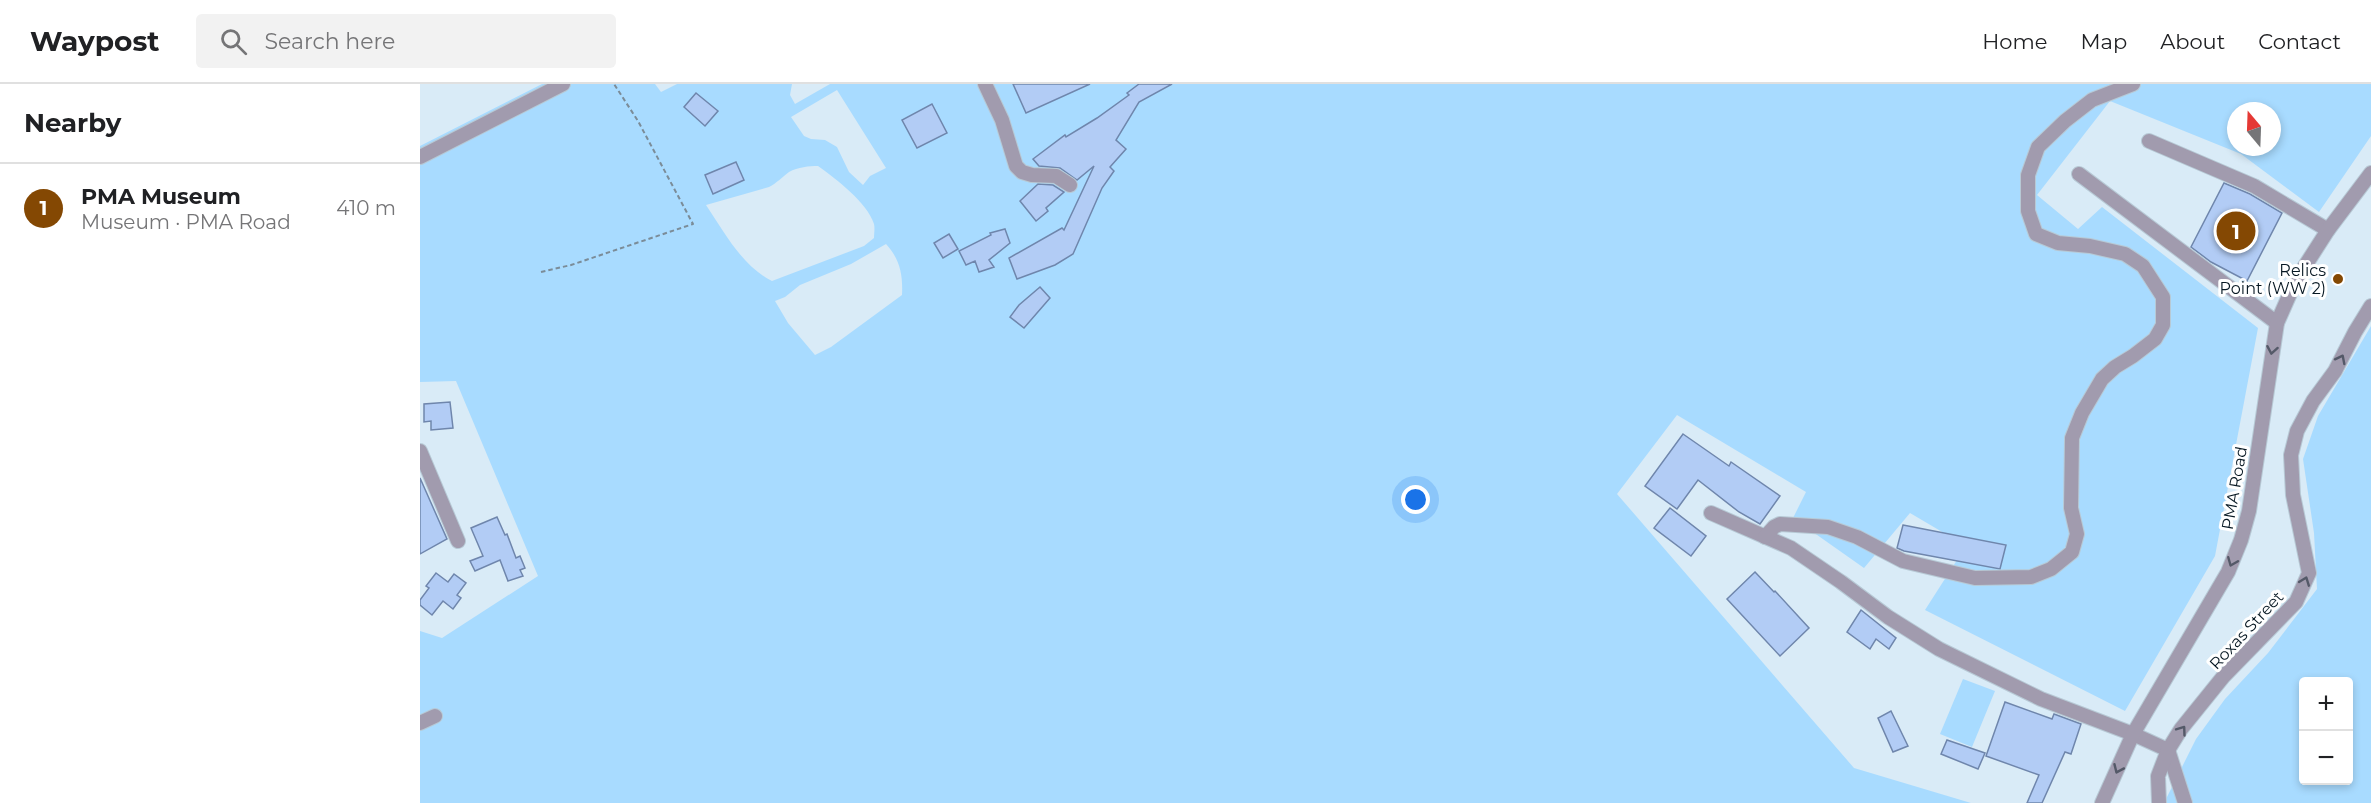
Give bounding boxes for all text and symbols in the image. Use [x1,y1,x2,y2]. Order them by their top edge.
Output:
search box [196,14,616,68]
text: Waypost [30,24,160,58]
icon: search [217,25,250,58]
text: Search here [265,28,395,55]
text: Home [1982,29,2047,54]
text: Map [2080,29,2127,54]
text: About [2160,29,2225,54]
text: Contact [2258,29,2341,54]
north arrow [2227,102,2281,156]
text: Nearby [24,107,121,139]
text: PMA Museum [81,183,241,210]
text: 1 [40,196,47,220]
text: 410 m [336,196,396,220]
pin: 1 [2216,208,2256,254]
text: Museum · PMA Road [81,210,291,234]
place label: Relics Point (WW 2) [2220,261,2326,298]
marker: Relics Point (WW 2) [2331,272,2345,286]
one-way arrow [2266,345,2279,355]
one-way arrow [2334,355,2345,366]
street label: PMA Road [2218,445,2251,531]
your location [1401,485,1430,514]
one-way arrow [2227,556,2240,566]
one-way arrow [2298,576,2310,587]
street label: Roxas Street [2205,587,2288,673]
map controls [2299,677,2353,785]
button: + [2299,677,2353,731]
one-way arrow [2175,725,2186,736]
button: − [2299,731,2353,785]
one-way arrow [2113,763,2125,774]

